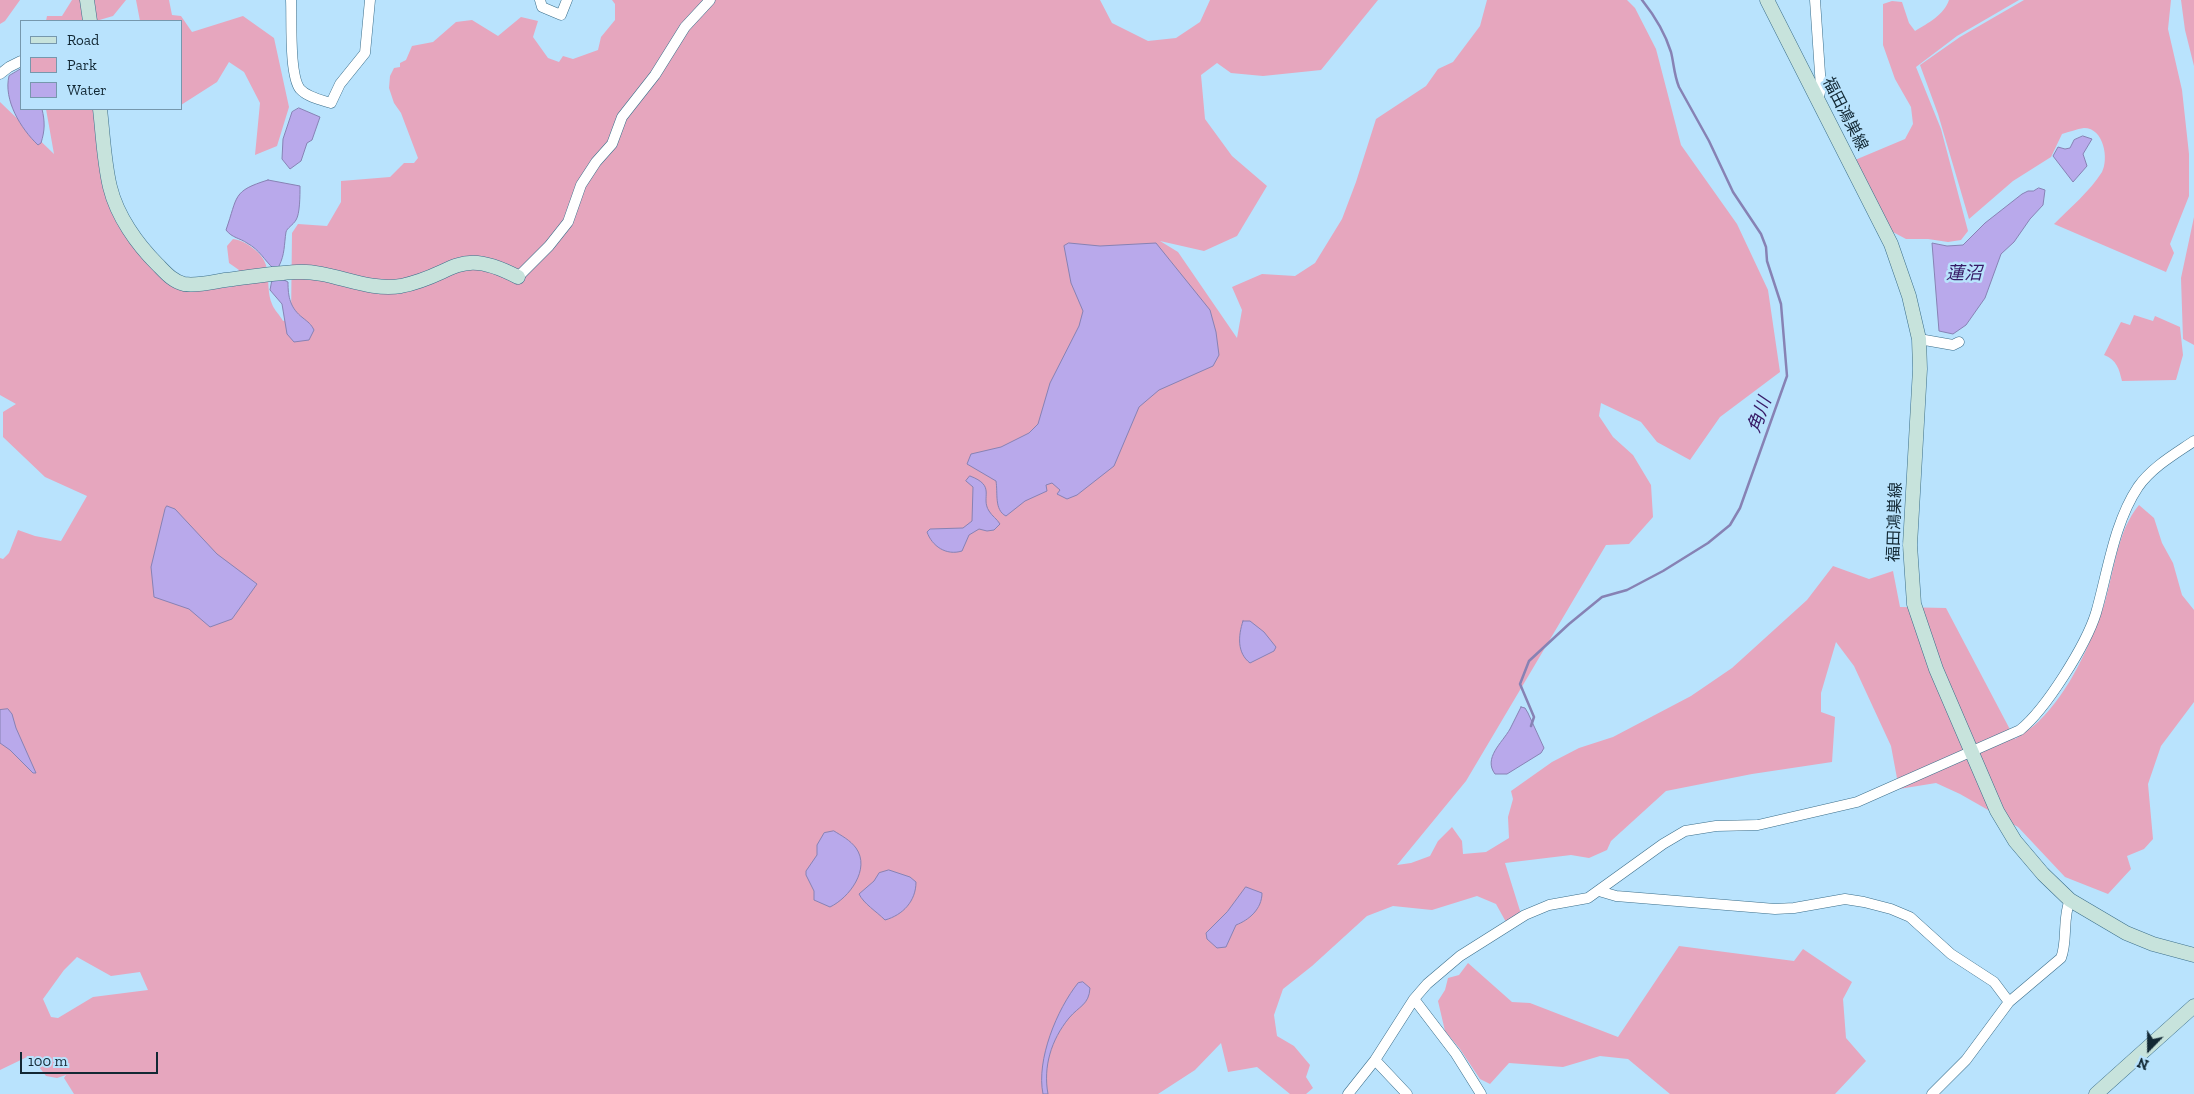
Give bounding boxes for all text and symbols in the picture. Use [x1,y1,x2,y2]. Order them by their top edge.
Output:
legend [20,20,182,110]
text: Road [67,31,99,49]
text: Park [67,56,97,74]
street label: 福田鴻巣線 [1818,74,1872,154]
text: Water [67,81,107,99]
water label: 蓮沼 [1946,263,1982,285]
water label: 角川 [1744,394,1776,436]
street label: 福田鴻巣線 [1884,482,1906,562]
north arrow [2124,1024,2174,1074]
scale bar [22,1042,160,1074]
text: 100 m [28,1052,67,1070]
text: N [2135,1054,2151,1073]

